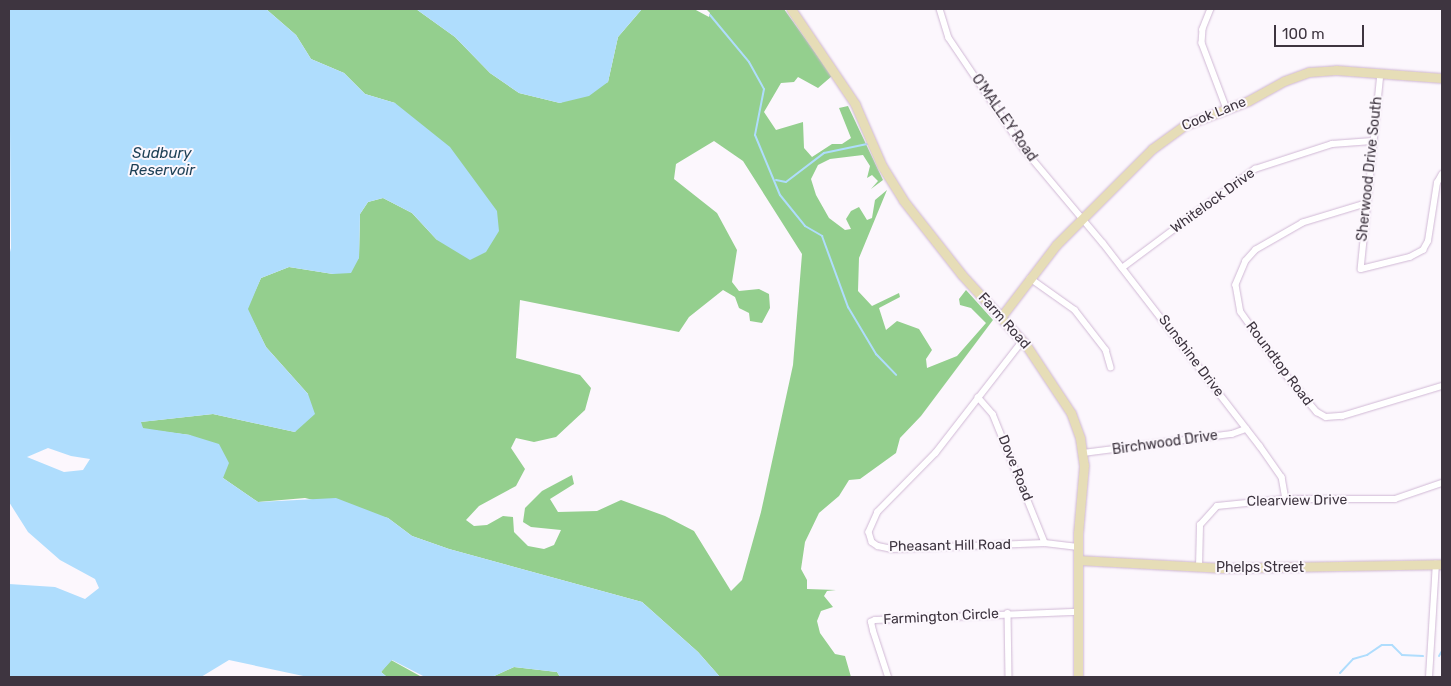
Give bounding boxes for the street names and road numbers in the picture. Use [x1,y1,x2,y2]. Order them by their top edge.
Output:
street label: O'MALLEY Road [968,71,1040,165]
street label: Cook Lane [1179,93,1249,135]
street label: Sherwood Drive South [1354,96,1386,242]
street label: Whitelock Drive [1168,165,1258,237]
street label: Farm Road [974,289,1034,353]
street label: Sunshine Drive [1155,312,1227,400]
street label: Roundtop Road [1242,319,1316,409]
street label: Birchwood Drive [1111,427,1219,459]
street label: Dove Road [994,433,1036,503]
street label: Clearview Drive [1246,492,1348,510]
street label: Pheasant Hill Road [889,537,1011,555]
street label: Phelps Street [1216,560,1304,576]
street label: Farmington Circle [883,606,999,628]

